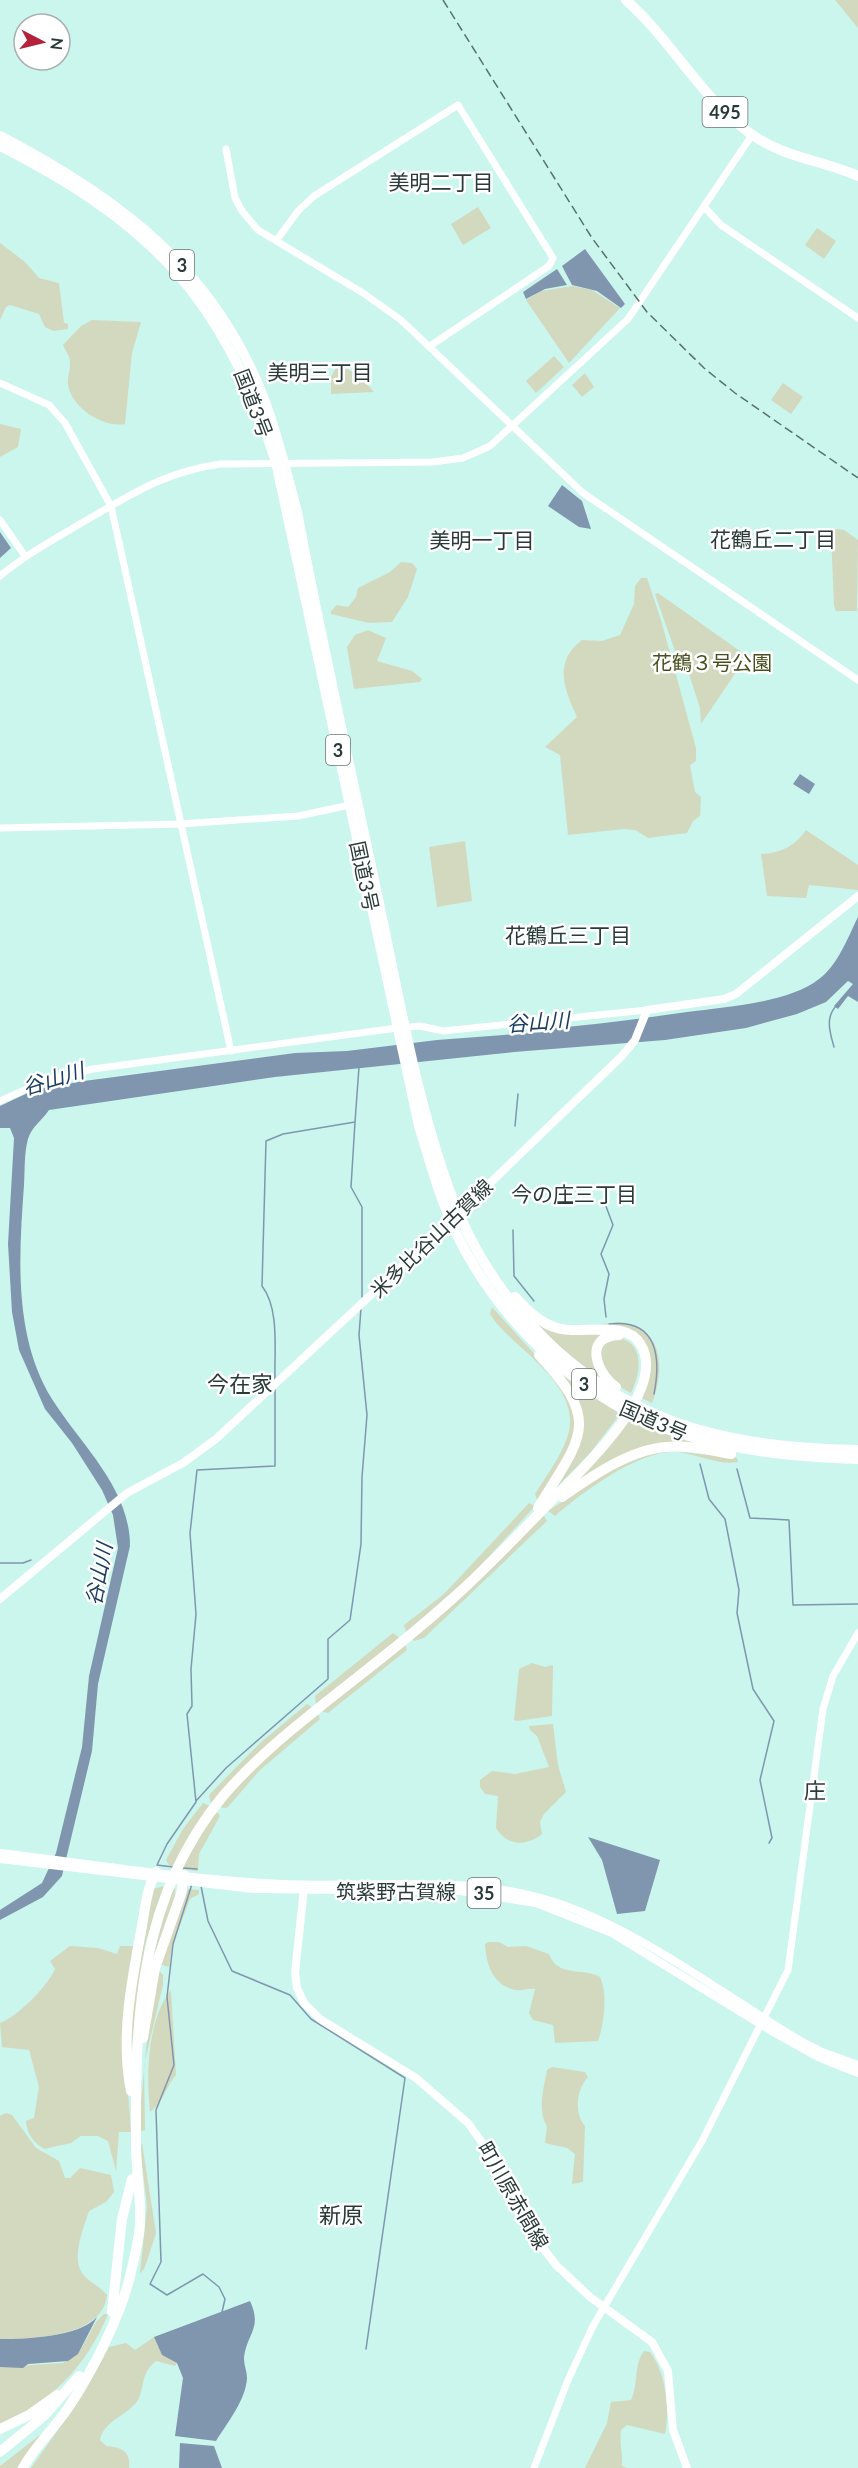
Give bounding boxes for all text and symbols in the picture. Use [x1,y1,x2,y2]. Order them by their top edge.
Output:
north arrow [12,12,72,72]
text: N [47,37,68,51]
road number: 495 [702,97,748,127]
district label: 美明二丁目 [389,169,494,194]
road number: 3 [170,250,194,280]
district label: 美明三丁目 [268,359,373,384]
street label: 国道3号 [230,365,278,441]
district label: 花鶴丘二丁目 [710,526,836,551]
district label: 美明一丁目 [430,527,535,552]
park label: 花鶴３号公園 [652,650,772,674]
road number: 3 [326,735,350,765]
street label: 国道3号 [346,838,384,914]
district label: 花鶴丘三丁目 [505,922,631,947]
water label: 谷山川 [506,1006,572,1036]
water label: 谷山川 [19,1056,89,1099]
street label: 米多比谷山古賀線 [365,1174,497,1302]
district label: 今の庄三丁目 [511,1181,637,1206]
road number: 3 [572,1369,596,1399]
district label: 今在家 [207,1370,273,1397]
street label: 国道3号 [616,1395,692,1445]
water label: 谷山川 [80,1539,117,1607]
district label: 庄 [804,1777,826,1804]
road number: 35 [468,1878,500,1908]
street label: 筑紫野古賀線 [336,1879,456,1903]
street label: 町川原赤間線 [474,2137,554,2253]
district label: 新原 [319,2201,363,2228]

